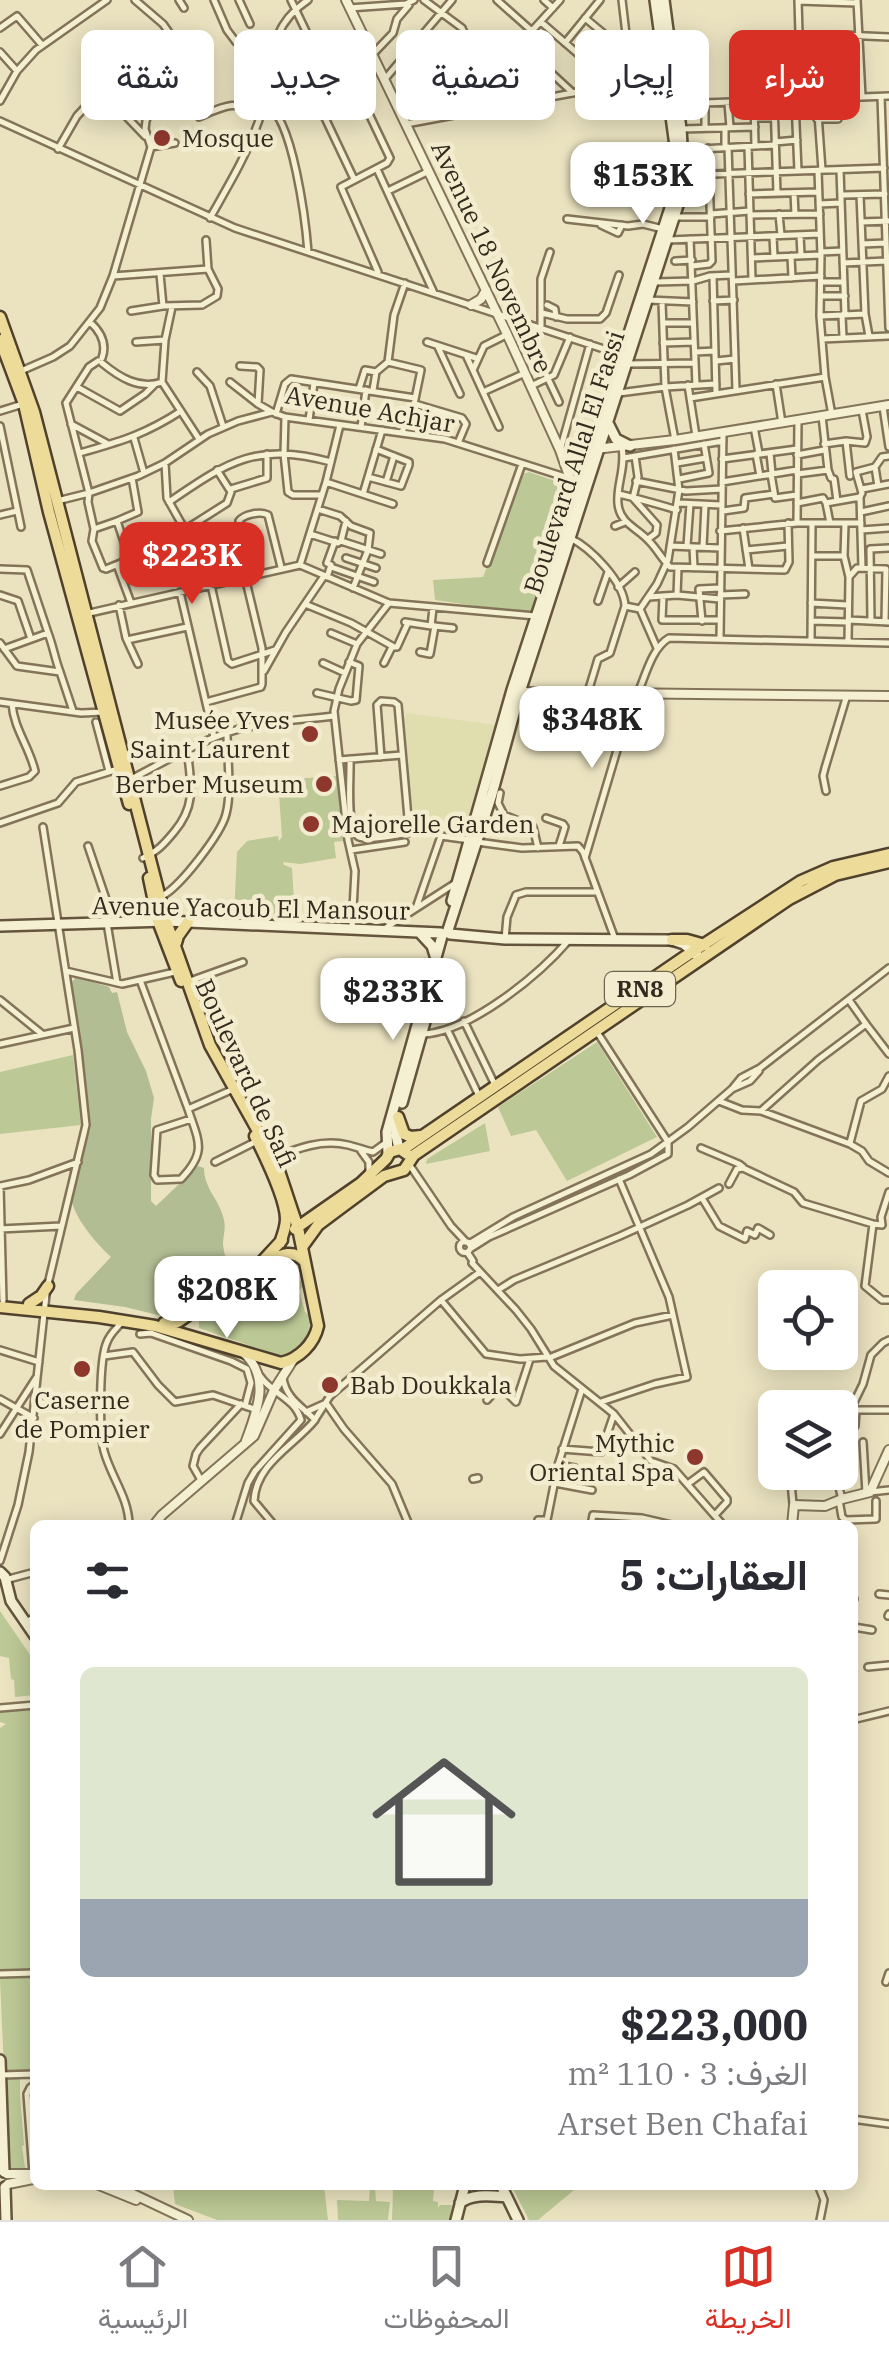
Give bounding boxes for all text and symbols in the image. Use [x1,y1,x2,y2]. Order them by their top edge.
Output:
chip: شقة [81,30,214,120]
chip: جديد [234,30,376,120]
chip: تصفية [396,30,555,120]
chip: إيجار [575,30,709,120]
chip: شراء [729,30,860,120]
place label: Mosque [182,121,274,154]
marker: Mosque [151,127,173,149]
street label: Avenue 18 Novembre [424,135,561,378]
pin: $153K [573,142,713,227]
text: $153K [592,153,694,195]
street label: Boulevard Allal El Fassi [515,326,632,598]
street label: Avenue Achjar [283,377,457,440]
pin: $223K [122,522,262,607]
text: $223K [141,533,243,575]
pin: $348K [522,686,662,771]
text: $348K [541,697,643,739]
place label: Musée Yves Saint Laurent [130,703,290,765]
marker: Musée Yves Saint Laurent [299,723,321,745]
place label: Berber Museum [115,767,304,800]
marker: Berber Museum [313,773,335,795]
place label: Majorelle Garden [331,807,534,840]
marker: Majorelle Garden [300,813,322,835]
street label: Avenue Yacoub El Mansour [92,888,410,927]
pin: $233K [323,958,463,1043]
text: $233K [342,969,444,1011]
road number: RN8 [605,972,675,1006]
street label: Boulevard de Safi [188,973,305,1172]
pin: $208K [157,1256,297,1341]
text: $208K [176,1267,278,1309]
map controls [758,1270,858,1490]
button: locate [758,1270,858,1370]
marker: Caserne de Pompier [71,1358,93,1380]
place label: Bab Doukkala [350,1368,512,1401]
marker: Bab Doukkala [319,1374,341,1396]
place label: Caserne de Pompier [14,1383,150,1445]
button: layers [758,1390,858,1490]
place label: Mythic Oriental Spa [529,1426,675,1488]
marker: Mythic Oriental Spa [684,1446,706,1468]
text: العقارات: 5 [620,1547,808,1602]
icon: filters [80,1553,135,1608]
icon: home [354,1732,534,1912]
text: $223,000 [620,1997,808,2052]
text: الغرف: 3 · 110 m² [567,2052,808,2094]
text: Arset Ben Chafai [557,2102,808,2144]
tab: الرئيسية [98,2239,188,2343]
tab: المحفوظات [383,2239,510,2343]
tab: الخريطة [705,2239,791,2343]

